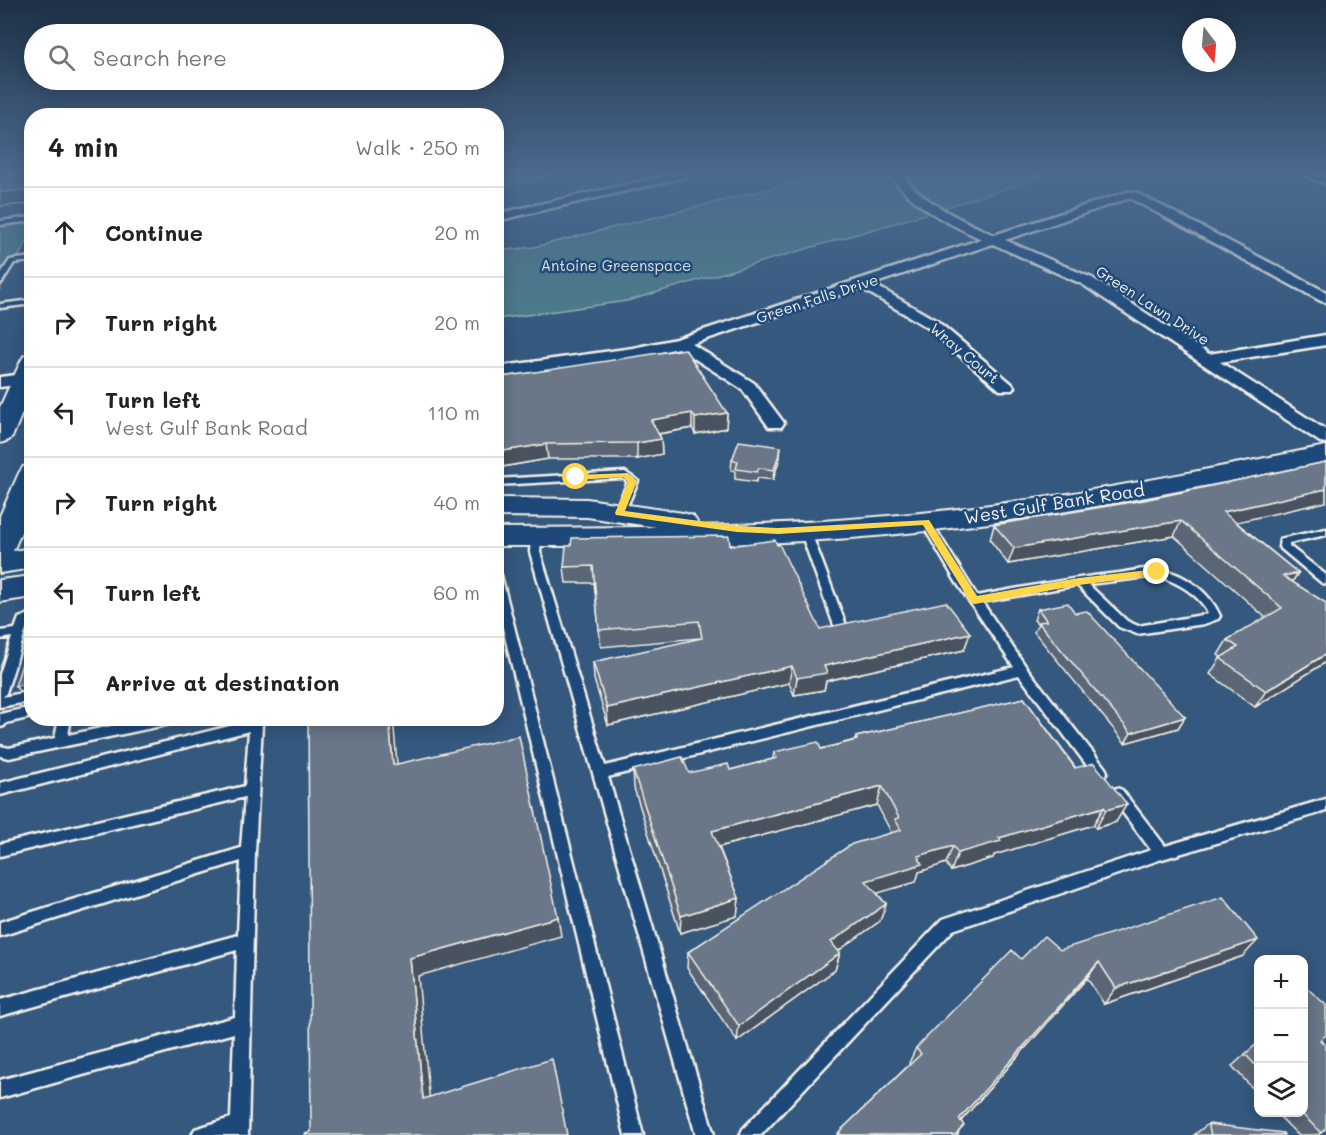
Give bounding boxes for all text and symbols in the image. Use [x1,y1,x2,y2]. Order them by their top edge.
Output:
north arrow [1182,18,1236,72]
search box [24,24,504,90]
icon: search [45,41,78,74]
text: Search here [93,43,227,72]
text: 4 min [48,130,118,164]
text: Walk · 250 m [355,134,480,160]
icon: ahead [48,216,81,249]
text: Continue [105,218,203,247]
text: 20 m [434,219,480,245]
park label: Antoine Greenspace [541,255,691,275]
street label: Green Lawn Drive [1092,261,1214,349]
street label: Green Falls Drive [753,269,881,327]
icon: right [48,306,81,339]
text: Turn right [105,308,217,337]
text: 20 m [434,309,480,335]
street label: Wray Court [926,318,1004,388]
text: Turn left [105,385,201,414]
icon: left [48,396,81,429]
text: 110 m [427,399,480,425]
text: West Gulf Bank Road [105,414,308,440]
route start [562,463,588,489]
street label: West Gulf Bank Road [962,477,1146,529]
icon: right [48,486,81,519]
text: Turn right [105,488,217,517]
text: 40 m [434,489,480,515]
route end [1143,558,1169,584]
icon: left [48,576,81,609]
text: Turn left [105,578,201,607]
text: 60 m [433,579,480,605]
icon: arrive [48,666,81,699]
text: Arrive at destination [105,668,340,697]
map controls [1254,955,1308,1117]
button: + [1254,955,1308,1009]
button: − [1254,1009,1308,1063]
button: layers [1254,1063,1308,1117]

